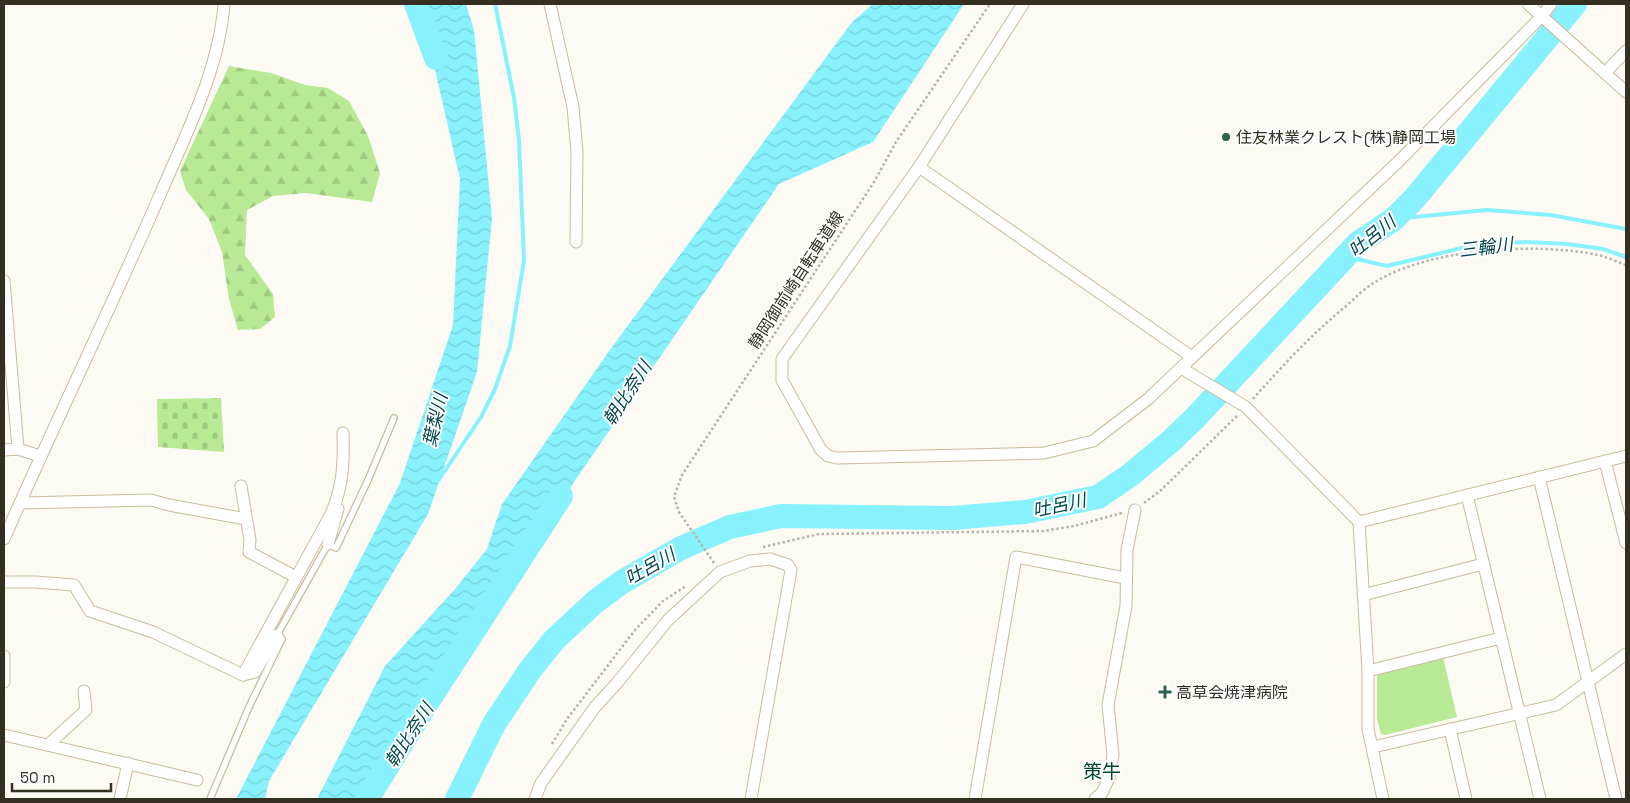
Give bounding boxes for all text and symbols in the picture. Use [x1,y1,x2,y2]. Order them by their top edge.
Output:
place label: 住友林業クレスト(株)静岡工場 [1236,127,1456,148]
marker: 住友林業クレスト(株)静岡工場 [1220,131,1232,143]
street label: 静岡御前崎自転車道線 [744,207,848,353]
water label: 吐呂川 [1344,209,1402,262]
water label: 三輪川 [1458,232,1516,262]
water label: 朝比奈川 [598,355,657,429]
water label: 葉梨川 [418,389,453,449]
water label: 吐呂川 [1030,488,1090,522]
water label: 吐呂川 [621,542,681,589]
place label: 高草会焼津病院 [1176,682,1288,703]
marker: 高草会焼津病院 [1158,685,1172,699]
water label: 朝比奈川 [380,697,439,771]
district label: 策牛 [1083,759,1121,784]
scale bar [12,760,111,792]
text: 50 m [20,768,55,787]

